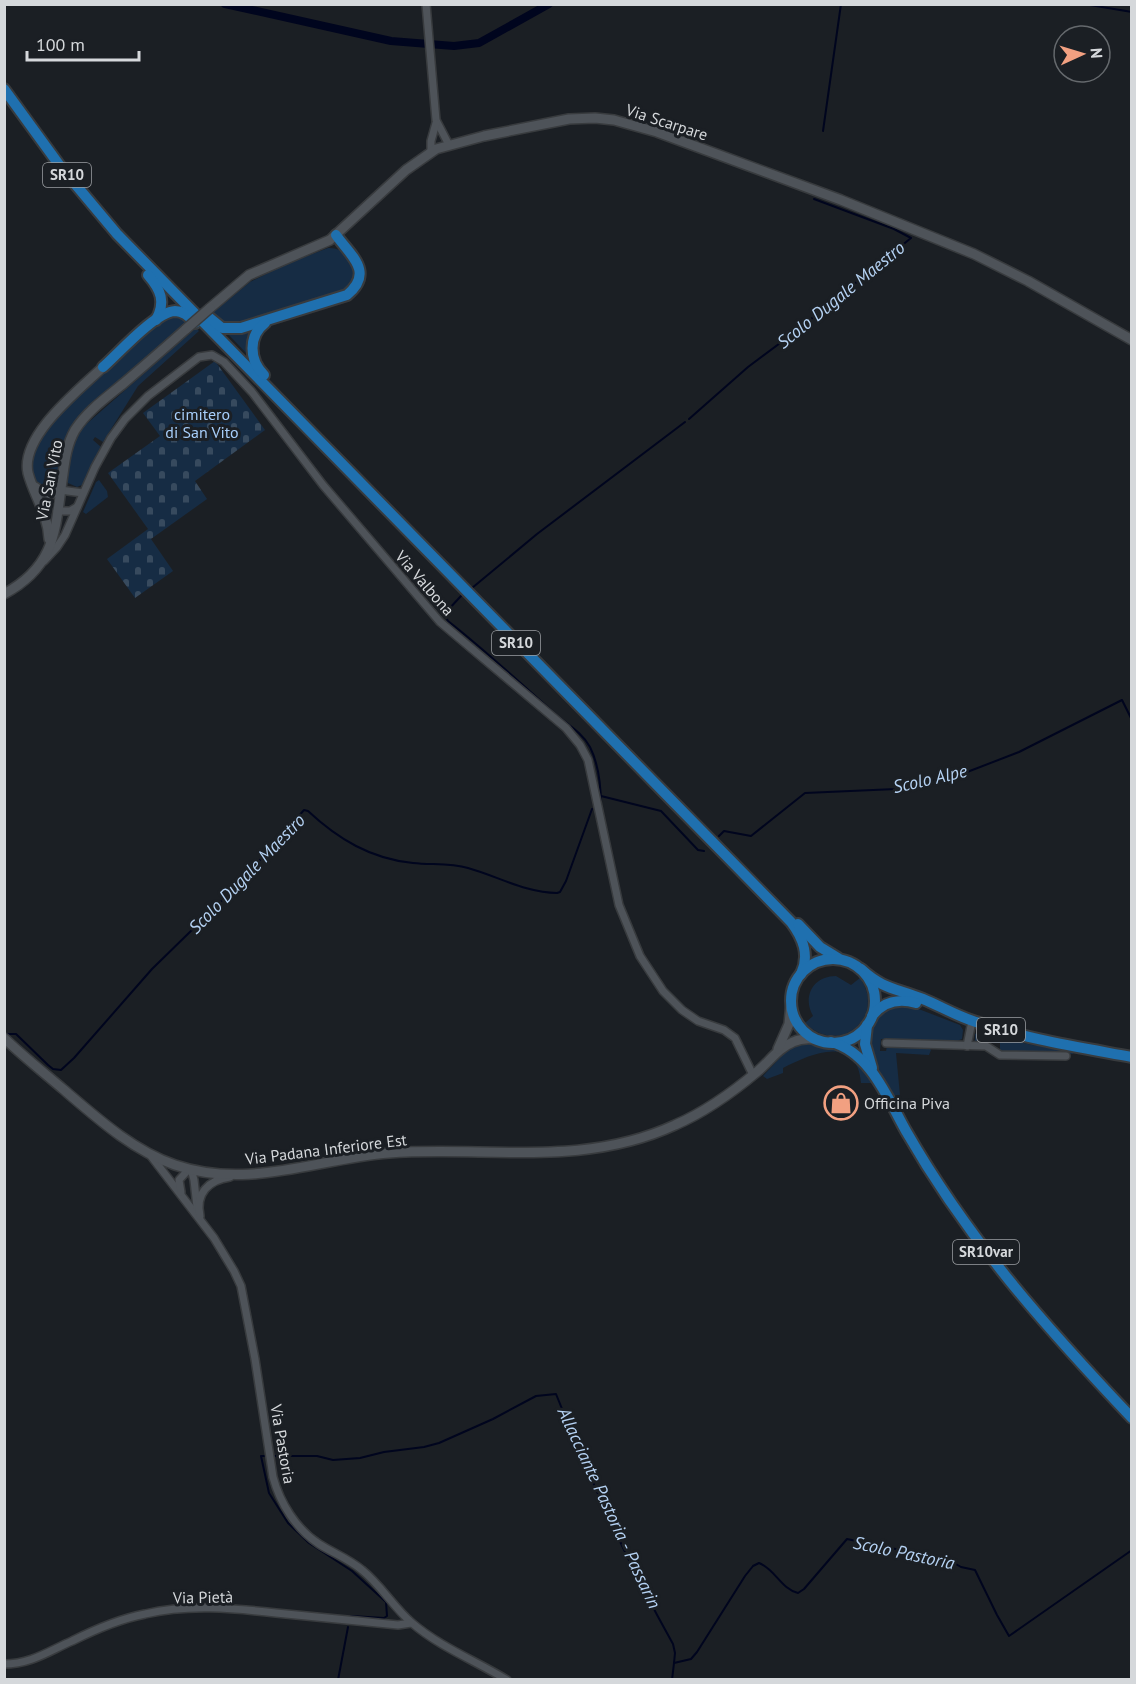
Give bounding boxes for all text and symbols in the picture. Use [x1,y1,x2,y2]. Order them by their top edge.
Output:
scale bar [27,24,140,62]
north arrow [1052,24,1112,84]
text: 100 m [36,33,85,56]
text: N [1087,47,1107,59]
street label: Via Scarpare [623,99,710,145]
road number: SR10 [43,163,91,187]
water label: Scolo Dugale Maestro [772,236,909,353]
park label: cimitero di San Vito [165,404,239,442]
street label: Via San Vito [31,438,67,523]
street label: Via Valbona [391,546,459,620]
road number: SR10 [492,631,540,655]
water label: Scolo Alpe [891,759,970,798]
water label: Scolo Dugale Maestro [183,809,310,939]
road number: SR10 [977,1018,1025,1042]
shop icon: Officina Piva [823,1085,859,1121]
place label: Officina Piva [864,1093,950,1113]
street label: Via Padana Inferiore Est [243,1129,409,1169]
road number: SR10var [953,1240,1019,1264]
street label: Via Pastoria [266,1402,300,1485]
water label: Allacciante Pastoria - Passarin [552,1402,666,1612]
water label: Scolo Pastoria [851,1531,957,1575]
street label: Via Pietà [172,1586,233,1608]

